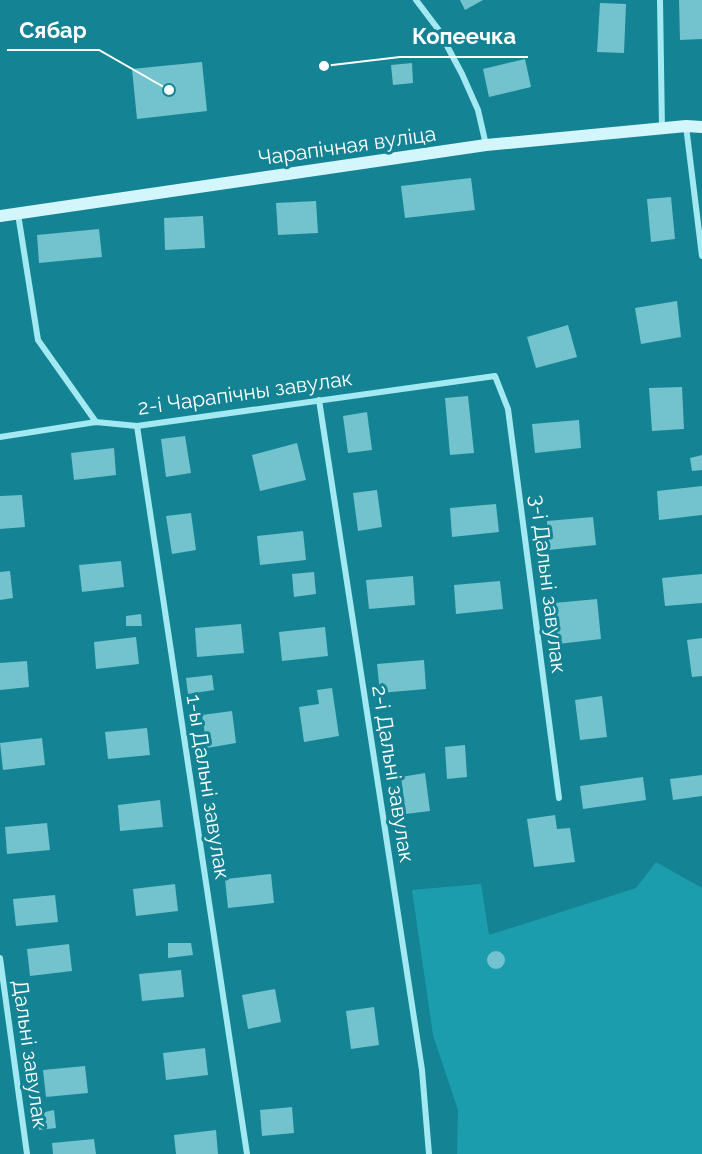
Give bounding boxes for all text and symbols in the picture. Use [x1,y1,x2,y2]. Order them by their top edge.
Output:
callout: Сябар [7,10,99,50]
text: Сябар [19,17,87,43]
callout: Копеечка [400,17,528,57]
text: Копеечка [412,23,516,49]
street label: Чарапічная вуліца [256,121,437,170]
street label: 2-і Чарапічны завулак [136,365,354,420]
street label: 3-і Дальні завулак [525,493,572,675]
street label: 2-і Дальні завулак [367,683,420,865]
street label: 1-ы Дальні завулак [182,693,235,881]
street label: Дальні завулак [8,978,53,1130]

